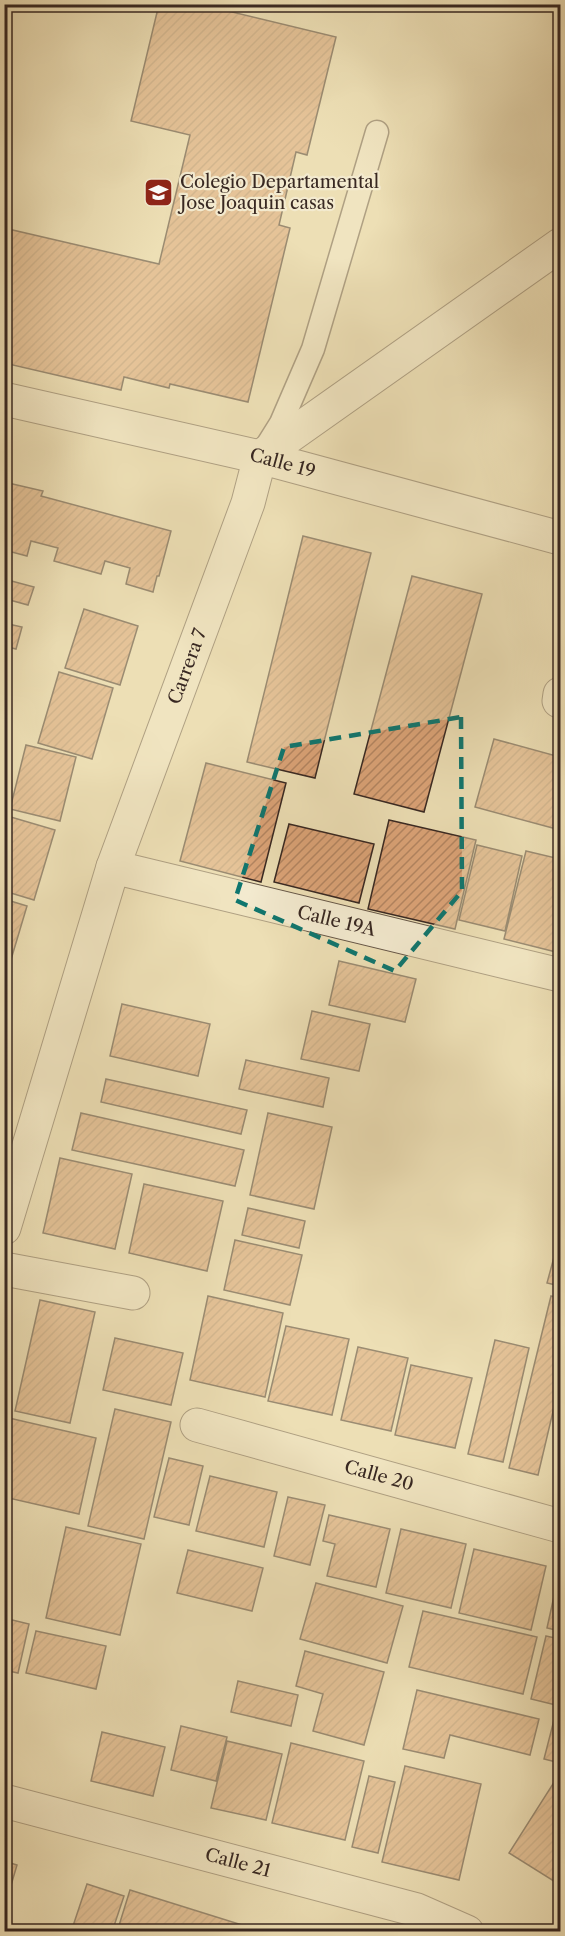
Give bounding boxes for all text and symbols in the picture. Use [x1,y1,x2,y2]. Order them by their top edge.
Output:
place label: Colegio Departamental Jose Joaquin casas [177,171,379,214]
school or university icon: Colegio Departamental Jose Joaquin casas [143,176,175,208]
street label: Calle 19 [248,444,318,483]
street label: Carrera 7 [163,626,211,707]
street label: Calle 19A [295,901,379,941]
street label: Calle 20 [342,1456,416,1496]
street label: Calle 21 [203,1844,274,1882]

